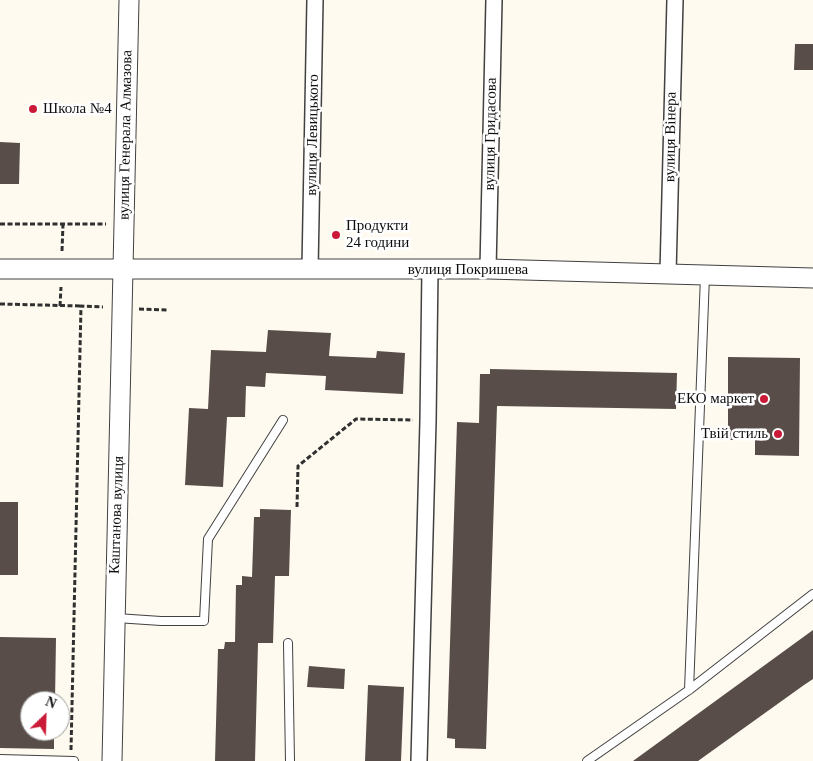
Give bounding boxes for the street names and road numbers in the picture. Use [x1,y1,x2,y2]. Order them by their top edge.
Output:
street label: вулиця Генерала Алмазова [116,50,136,220]
street label: вулиця Левицького [303,74,323,196]
street label: вулиця Гридасова [481,77,501,191]
street label: вулиця Вінера [661,92,681,182]
street label: вулиця Покришева [408,261,528,279]
street label: Каштанова вулиця [106,456,128,574]

